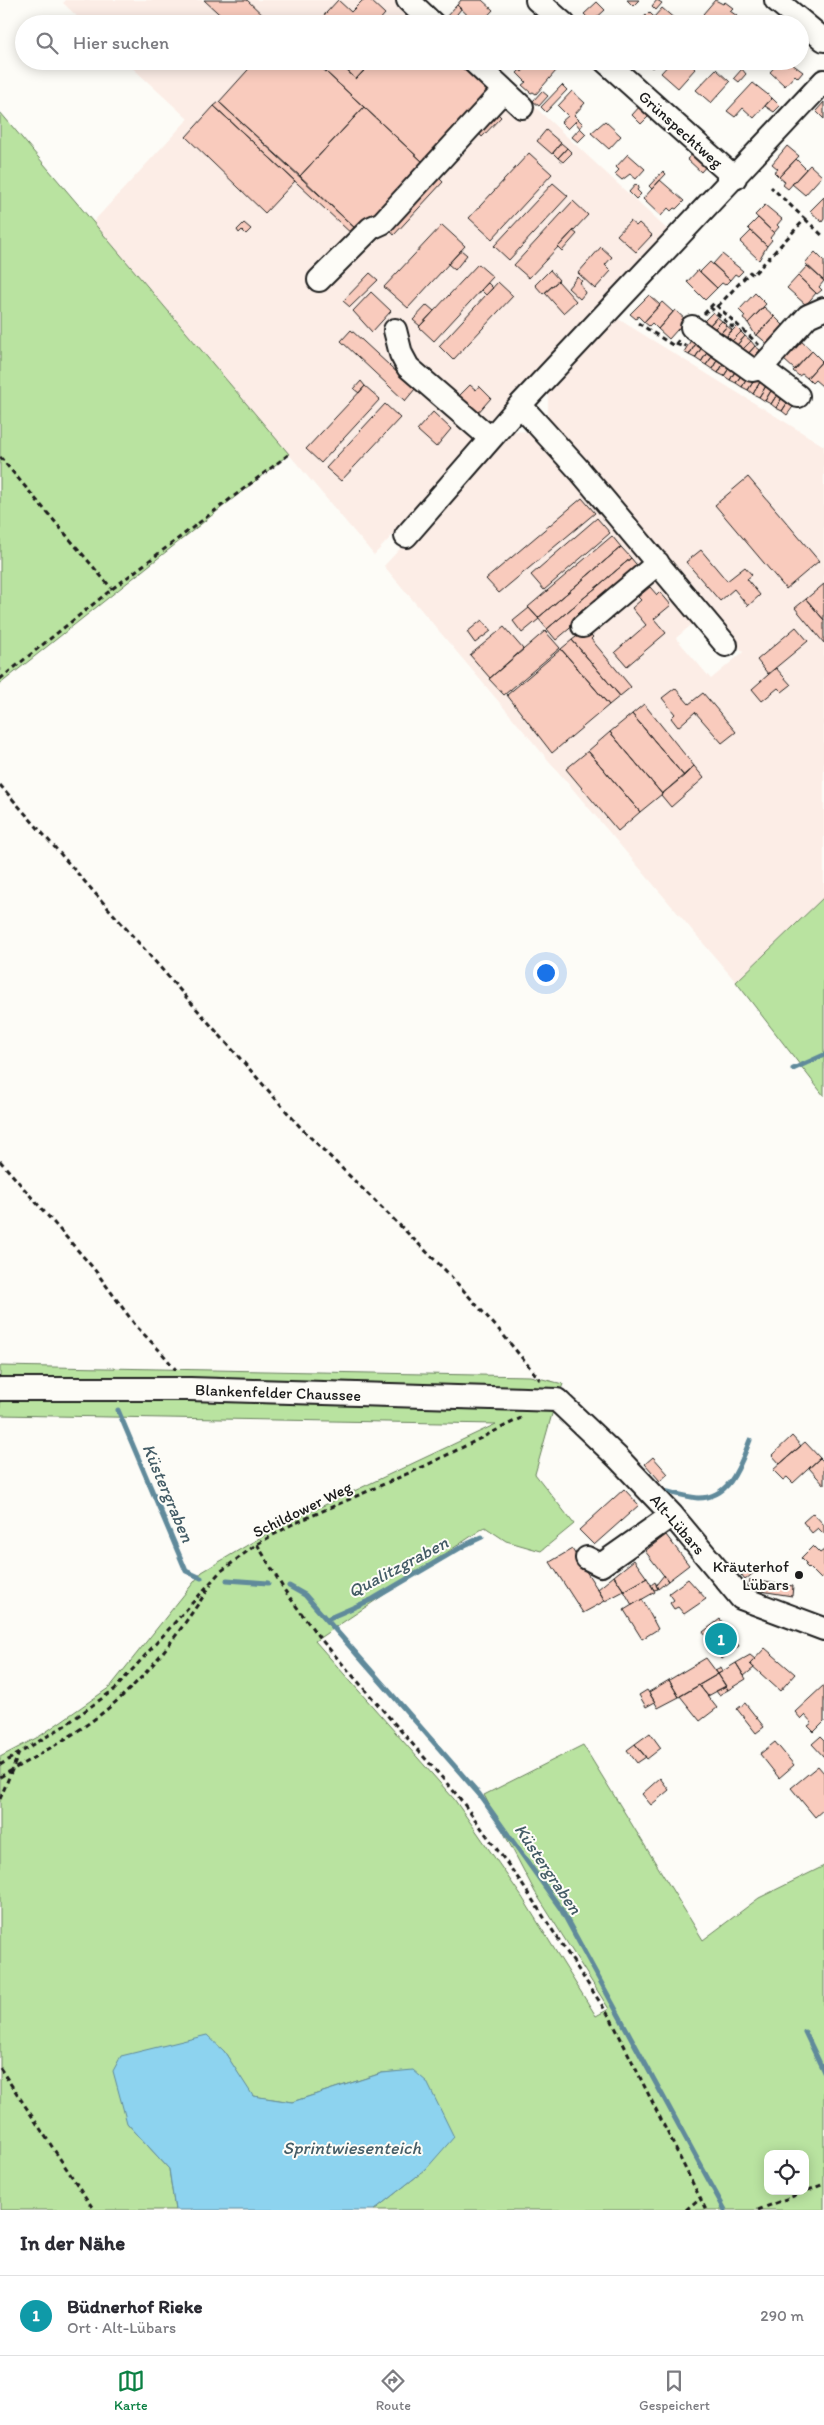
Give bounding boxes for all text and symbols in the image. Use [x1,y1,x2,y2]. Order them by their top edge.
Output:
search box [15,15,809,70]
icon: search [33,29,61,57]
text: Hier suchen [73,31,169,54]
street label: Grünspechtweg [635,87,727,173]
your location [533,960,559,986]
street label: Blankenfelder Chaussee [195,1380,361,1405]
water label: Küstergraben [137,1440,199,1546]
street label: Schildower Weg [250,1477,356,1542]
street label: Alt-Lübars [646,1490,709,1559]
water label: Qualitzgraben [344,1531,453,1603]
place label: Kräuterhof Lübars [713,1557,789,1594]
marker: Kräuterhof Lübars [793,1569,805,1581]
pin: 1 [705,1620,737,1658]
water label: Küstergraben [510,1819,587,1919]
water label: Sprintwiesenteich [283,2137,422,2159]
map controls [764,2150,809,2195]
button: locate [764,2150,809,2195]
text: In der Nähe [20,2230,125,2255]
text: Büdnerhof Rieke [67,2295,203,2318]
text: 1 [32,2306,40,2325]
text: 290 m [760,2306,804,2325]
text: Ort · Alt-Lübars [67,2318,176,2337]
tab: Karte [114,2367,148,2414]
tab: Route [376,2367,411,2414]
tab: Gespeichert [639,2367,710,2414]

